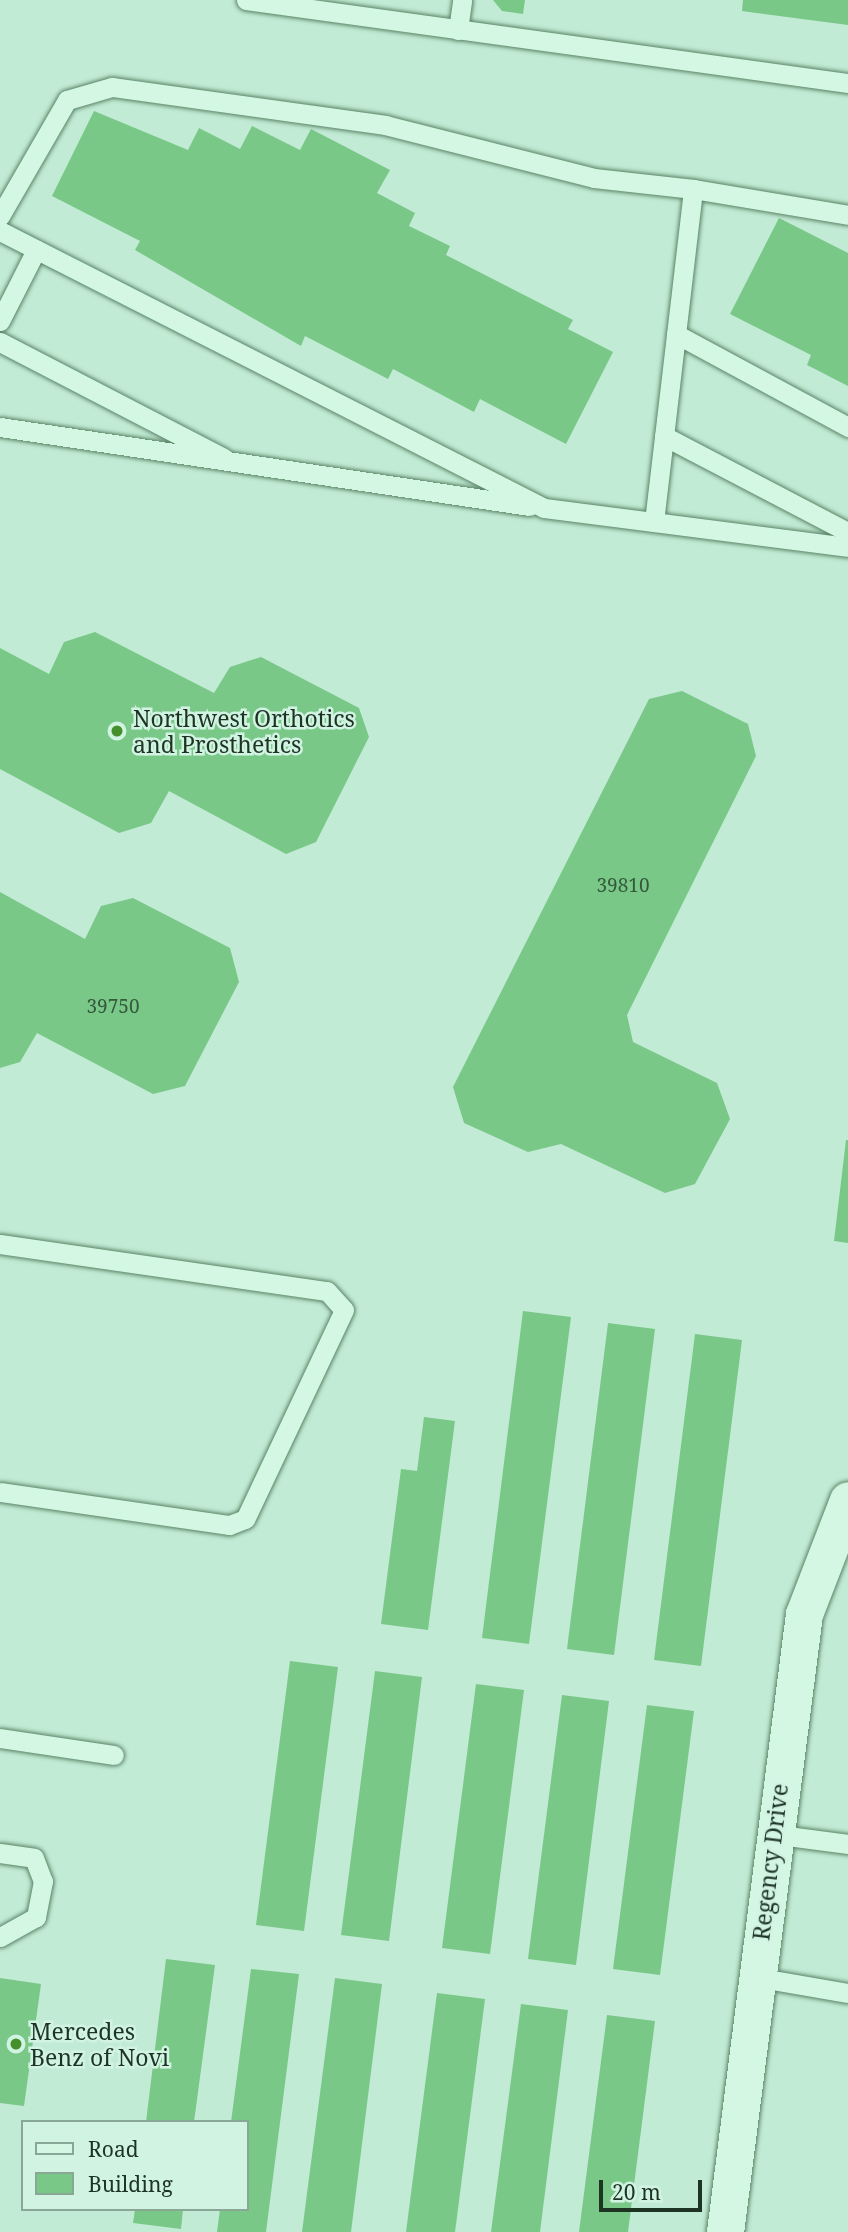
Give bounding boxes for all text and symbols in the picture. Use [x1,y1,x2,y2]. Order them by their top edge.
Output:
place label: Northwest Orthotics and Prosthetics [133,704,355,758]
marker: Northwest Orthotics and Prosthetics [107,721,127,741]
house number: 39810 [596,875,650,897]
house number: 39750 [86,996,140,1018]
street label: Regency Drive [747,1782,793,1942]
place label: Mercedes Benz of Novi [30,2017,169,2071]
marker: Mercedes Benz of Novi [8,2036,24,2052]
legend [21,2120,248,2211]
text: Road [88,2135,139,2163]
scale bar [603,2166,706,2210]
text: Building [88,2170,173,2198]
text: 20 m [612,2178,661,2206]

